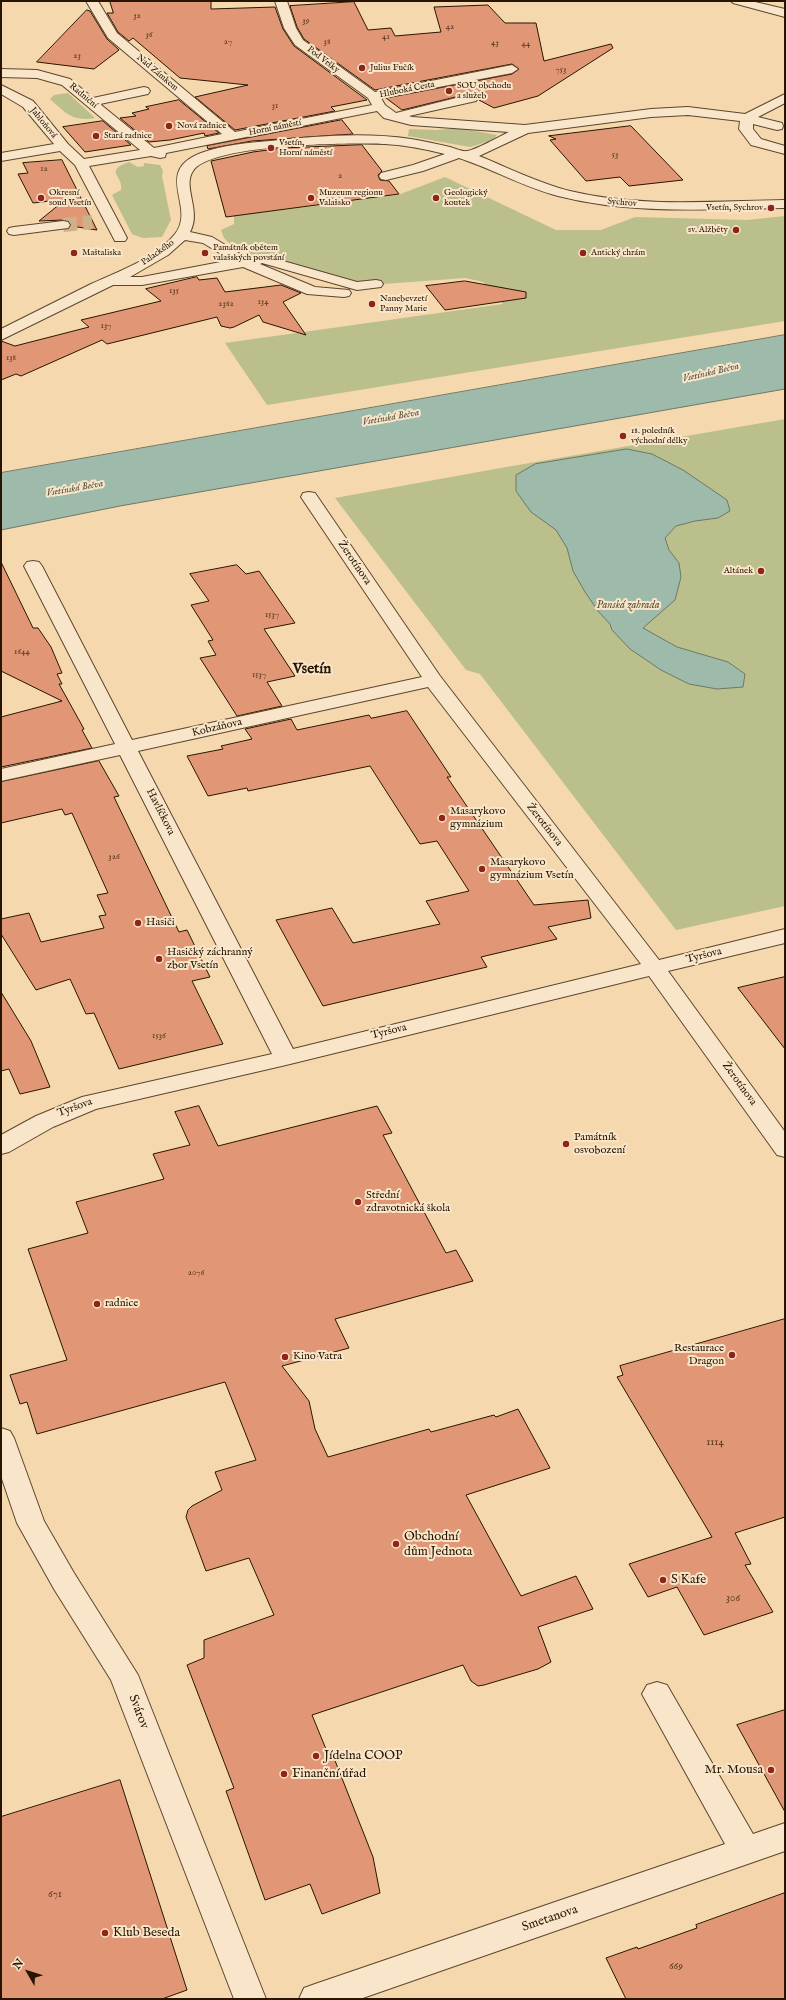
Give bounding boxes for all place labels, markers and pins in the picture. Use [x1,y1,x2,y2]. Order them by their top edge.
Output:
marker: Julius Fučík [357,63,367,73]
place label: Julius Fučík [370,63,414,73]
place label: SOU obchodu a služeb [457,81,511,102]
marker: SOU obchodu a služeb [444,86,454,96]
marker: Nová radnice [164,121,174,131]
place label: Nová radnice [177,121,226,131]
marker: Stará radnice [91,131,101,141]
place label: Stará radnice [104,131,152,141]
place label: Vsetín, Horní náměstí [279,138,332,159]
marker: Vsetín, Horní náměstí [266,143,276,153]
place label: Okresní soud Vsetín [49,188,91,209]
place label: Muzeum regionu Valašsko [319,188,383,209]
place label: Geologický koutek [444,188,488,209]
marker: Okresní soud Vsetín [36,193,46,203]
marker: Muzeum regionu Valašsko [306,193,316,203]
marker: Geologický koutek [431,193,441,203]
place label: Vsetín, Sychrov [706,203,763,213]
marker: Vsetín, Sychrov [766,203,776,213]
place label: sv. Alžběty [688,225,728,235]
marker: sv. Alžběty [731,225,741,235]
place label: Památník obětem valašských povstání [213,243,284,264]
marker: Maštaliska [69,248,79,258]
place label: Maštaliska [82,248,121,258]
marker: Památník obětem valašských povstání [200,248,210,258]
marker: Antický chrám [578,248,588,258]
place label: Antický chrám [591,248,645,258]
place label: Nanebevzetí Panny Marie [380,294,427,315]
marker: Nanebevzetí Panny Marie [367,299,377,309]
place label: 18. poledník východní délky [631,426,687,447]
marker: 18. poledník východní délky [618,431,628,441]
place label: Altánek [724,566,753,576]
marker: Altánek [756,566,766,576]
place label: Masarykovo gymnázium [450,805,505,831]
marker: Masarykovo gymnázium [437,813,447,823]
place label: Masarykovo gymnázium Vsetín [490,856,574,882]
marker: Masarykovo gymnázium Vsetín [477,864,487,874]
place label: Hasiči [146,916,175,930]
marker: Hasiči [133,918,143,928]
place label: Hasičký záchranný zbor Vsetín [167,946,253,972]
marker: Hasičký záchranný zbor Vsetín [154,954,164,964]
place label: Památník osvobození [574,1131,625,1157]
marker: Památník osvobození [561,1139,571,1149]
place label: Střední zdravotnická škola [366,1189,450,1215]
marker: Střední zdravotnická škola [353,1197,363,1207]
place label: radnice [105,1297,138,1311]
marker: radnice [92,1299,102,1309]
place label: Restaurace Dragon [674,1342,724,1368]
place label: Kino Vatra [293,1350,342,1364]
marker: Restaurace Dragon [727,1350,737,1360]
marker: Kino Vatra [280,1352,290,1362]
place label: Obchodní dům Jednota [404,1529,472,1560]
marker: Obchodní dům Jednota [391,1539,401,1549]
place label: S Kafe [671,1572,706,1588]
marker: S Kafe [658,1575,668,1585]
place label: Jídelna COOP [324,1748,402,1764]
marker: Jídelna COOP [311,1751,321,1761]
place label: Mr. Mousa [705,1762,763,1778]
marker: Mr. Mousa [766,1765,776,1775]
place label: Finanční úřad [292,1766,366,1782]
marker: Finanční úřad [279,1769,289,1779]
place label: Klub Beseda [113,1925,180,1941]
marker: Klub Beseda [100,1928,110,1938]

